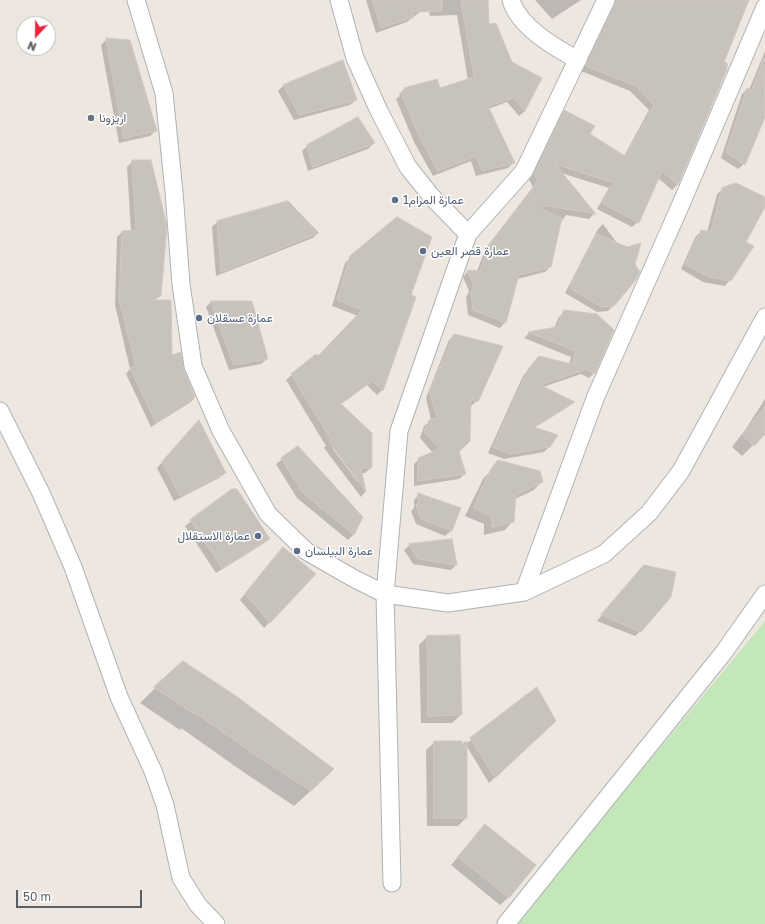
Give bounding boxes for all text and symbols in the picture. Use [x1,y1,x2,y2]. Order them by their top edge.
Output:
north arrow [16,16,56,56]
text: N [25,39,38,54]
place label: اريزونا [99,111,126,125]
marker: اريزونا [86,113,96,123]
place label: عمارة المرام1 [403,193,464,207]
marker: عمارة المرام1 [390,195,400,205]
place label: عمارة قصر العين [431,244,509,258]
marker: عمارة قصر العين [418,246,428,256]
place label: عمارة عسقلان [207,311,273,325]
marker: عمارة عسقلان [194,313,204,323]
place label: عمارة الاستقلال [177,529,250,543]
marker: عمارة الاستقلال [253,531,263,541]
place label: عمارة البيلسان [305,544,373,558]
marker: عمارة البيلسان [292,546,302,556]
scale bar [18,882,144,908]
text: 50 m [23,889,51,904]

